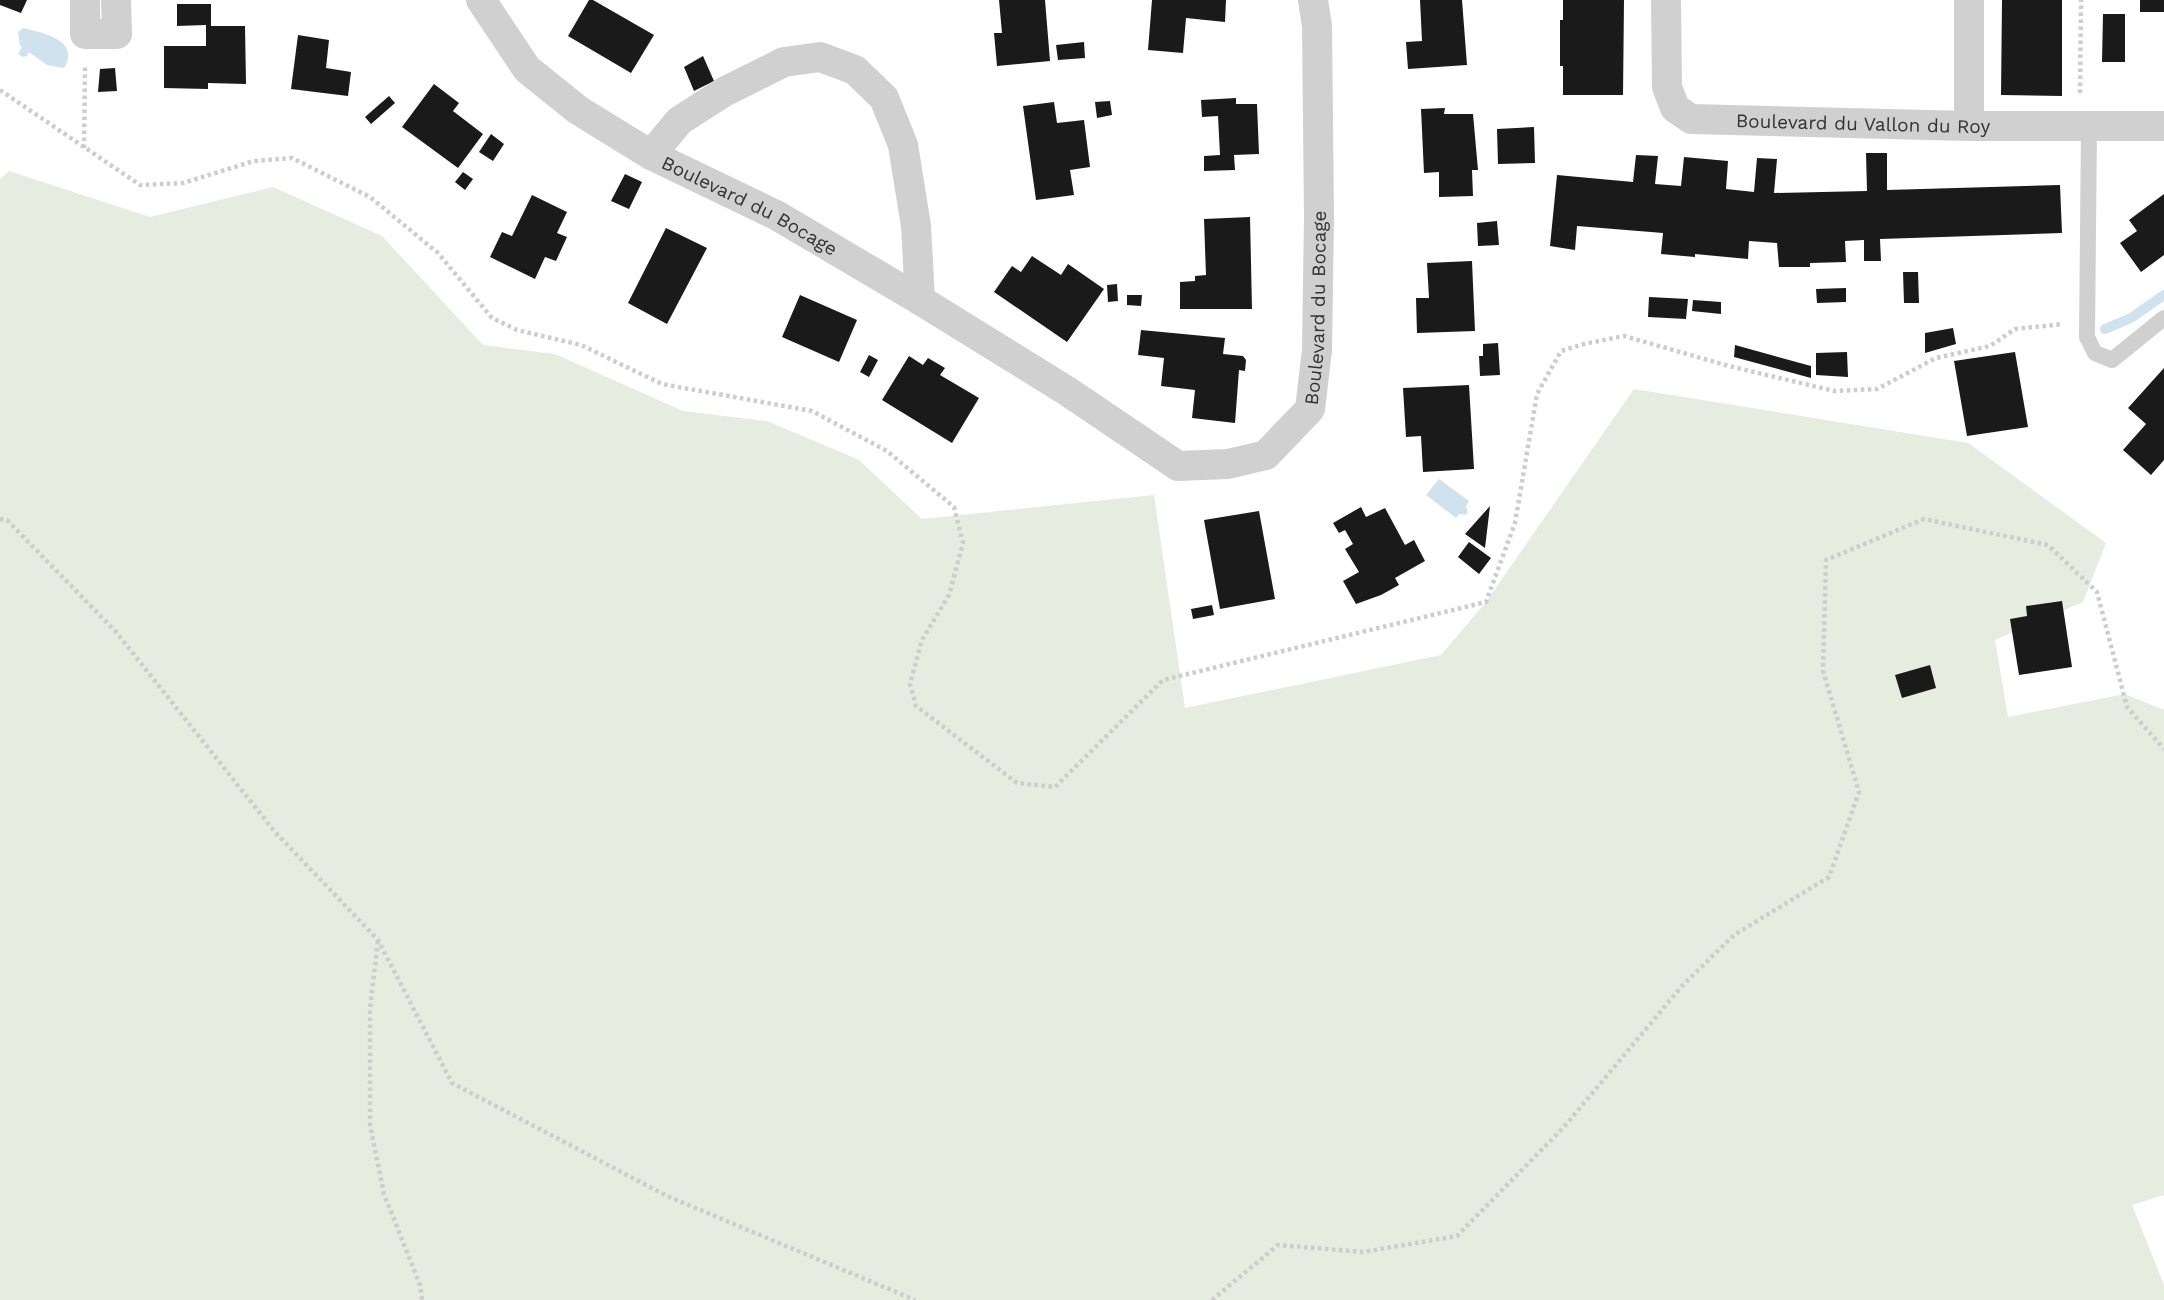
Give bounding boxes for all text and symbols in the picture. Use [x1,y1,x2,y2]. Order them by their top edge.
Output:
street label: Boulevard du Vallon du Roy [1736,109,1990,138]
street label: Boulevard du Bocage [658,151,842,261]
street label: Boulevard du Bocage [1300,210,1331,406]

